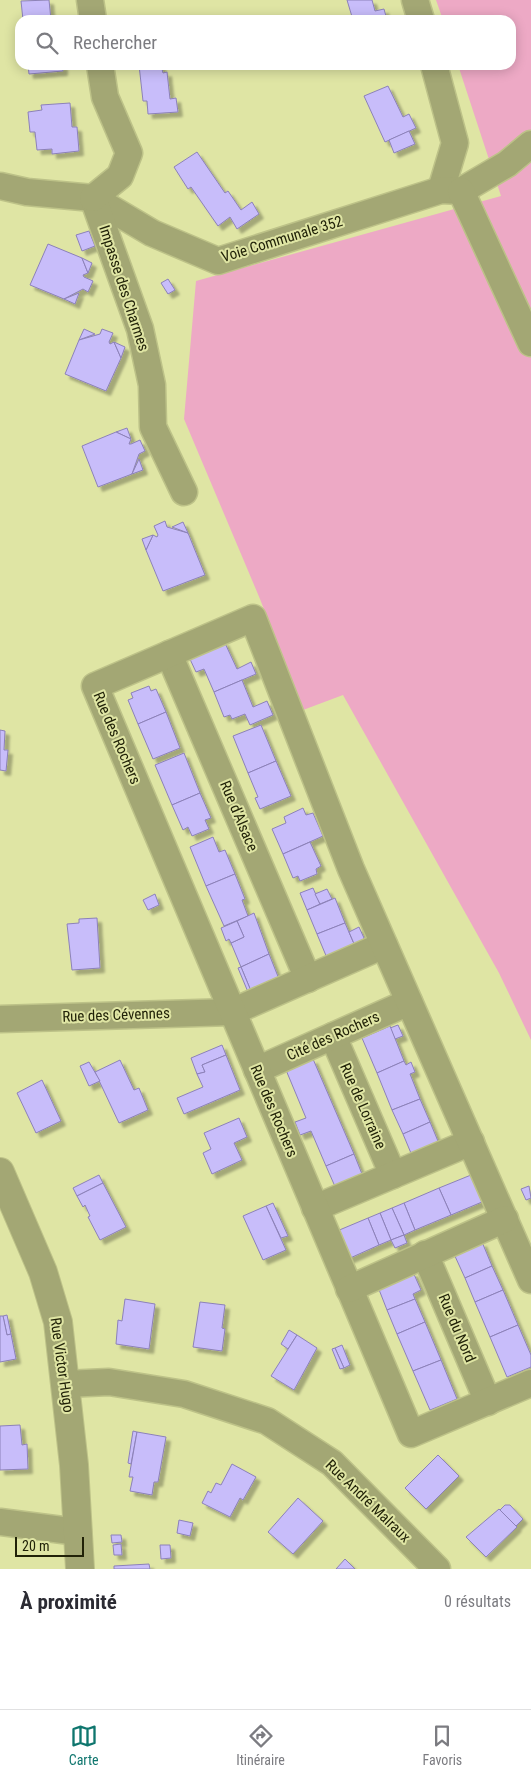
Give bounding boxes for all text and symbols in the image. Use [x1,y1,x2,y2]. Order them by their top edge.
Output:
search box [15,15,516,70]
icon: search [33,29,61,57]
text: Rechercher [73,31,157,54]
street label: Voie Communale 352 [219,212,345,266]
street label: Impasse des Charmes [95,223,153,353]
street label: Rue des Rochers [89,689,145,787]
street label: Rue d'Alsace [216,778,262,854]
street label: Rue des Cévennes [62,1004,170,1026]
street label: Cité des Rochers [284,1007,382,1065]
street label: Rue de Lorraine [336,1060,390,1152]
street label: Rue des Rochers [246,1062,302,1160]
street label: Rue du Nord [435,1291,479,1365]
street label: Rue Victor Hugo [46,1316,78,1414]
street label: Rue André Malraux [322,1456,415,1546]
scale bar [15,1534,84,1557]
text: 20 m [22,1538,50,1554]
text: À proximité [20,1590,117,1614]
text: 0 résultats [444,1592,511,1611]
tab: Carte [69,1722,99,1768]
tab: Itinéraire [236,1722,285,1768]
tab: Favoris [422,1722,462,1768]

